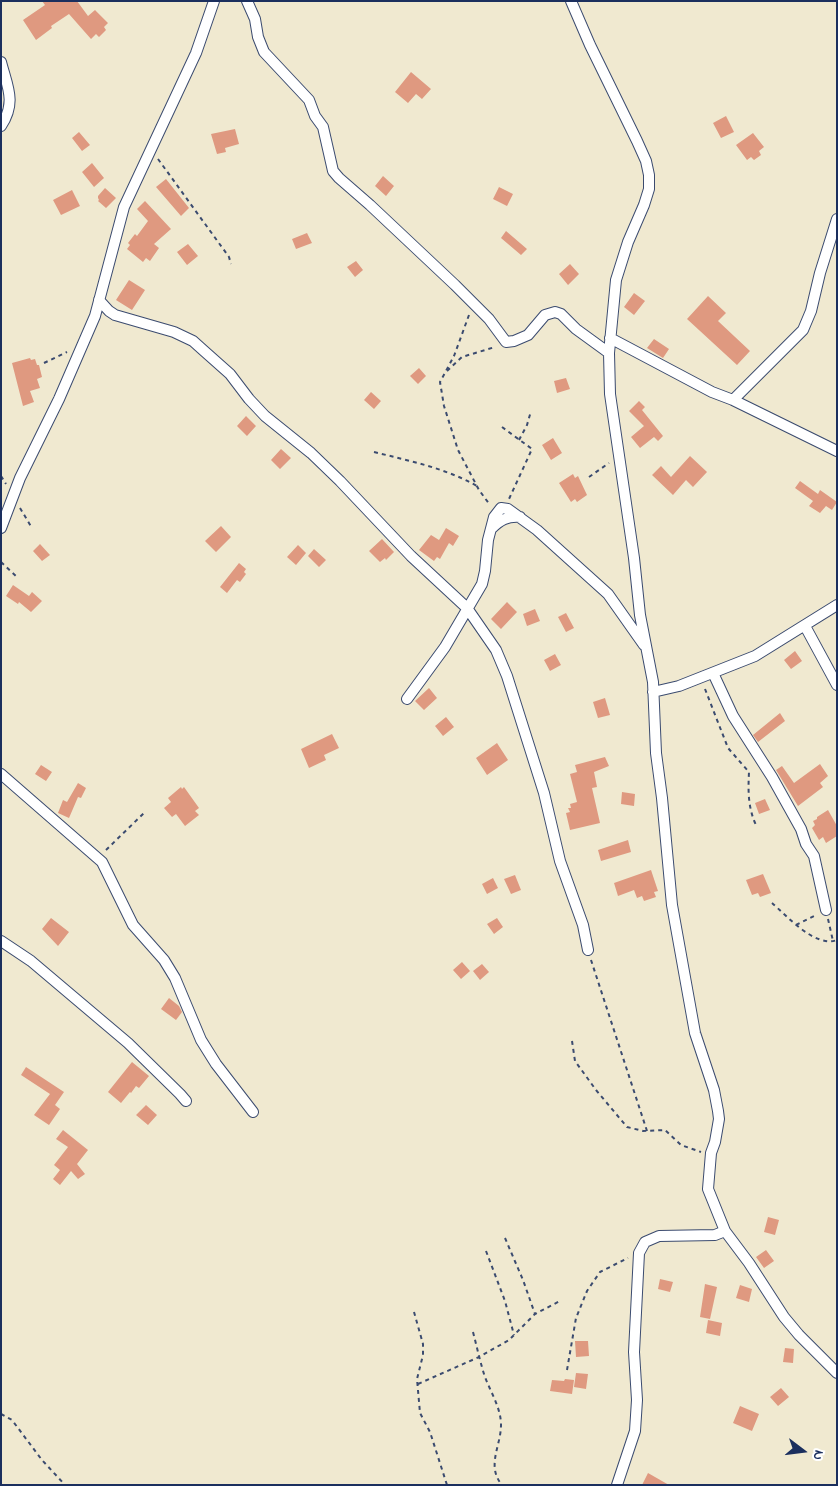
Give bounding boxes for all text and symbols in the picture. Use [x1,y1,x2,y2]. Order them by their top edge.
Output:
north arrow [778,1426,828,1476]
text: N [807,1448,829,1462]

